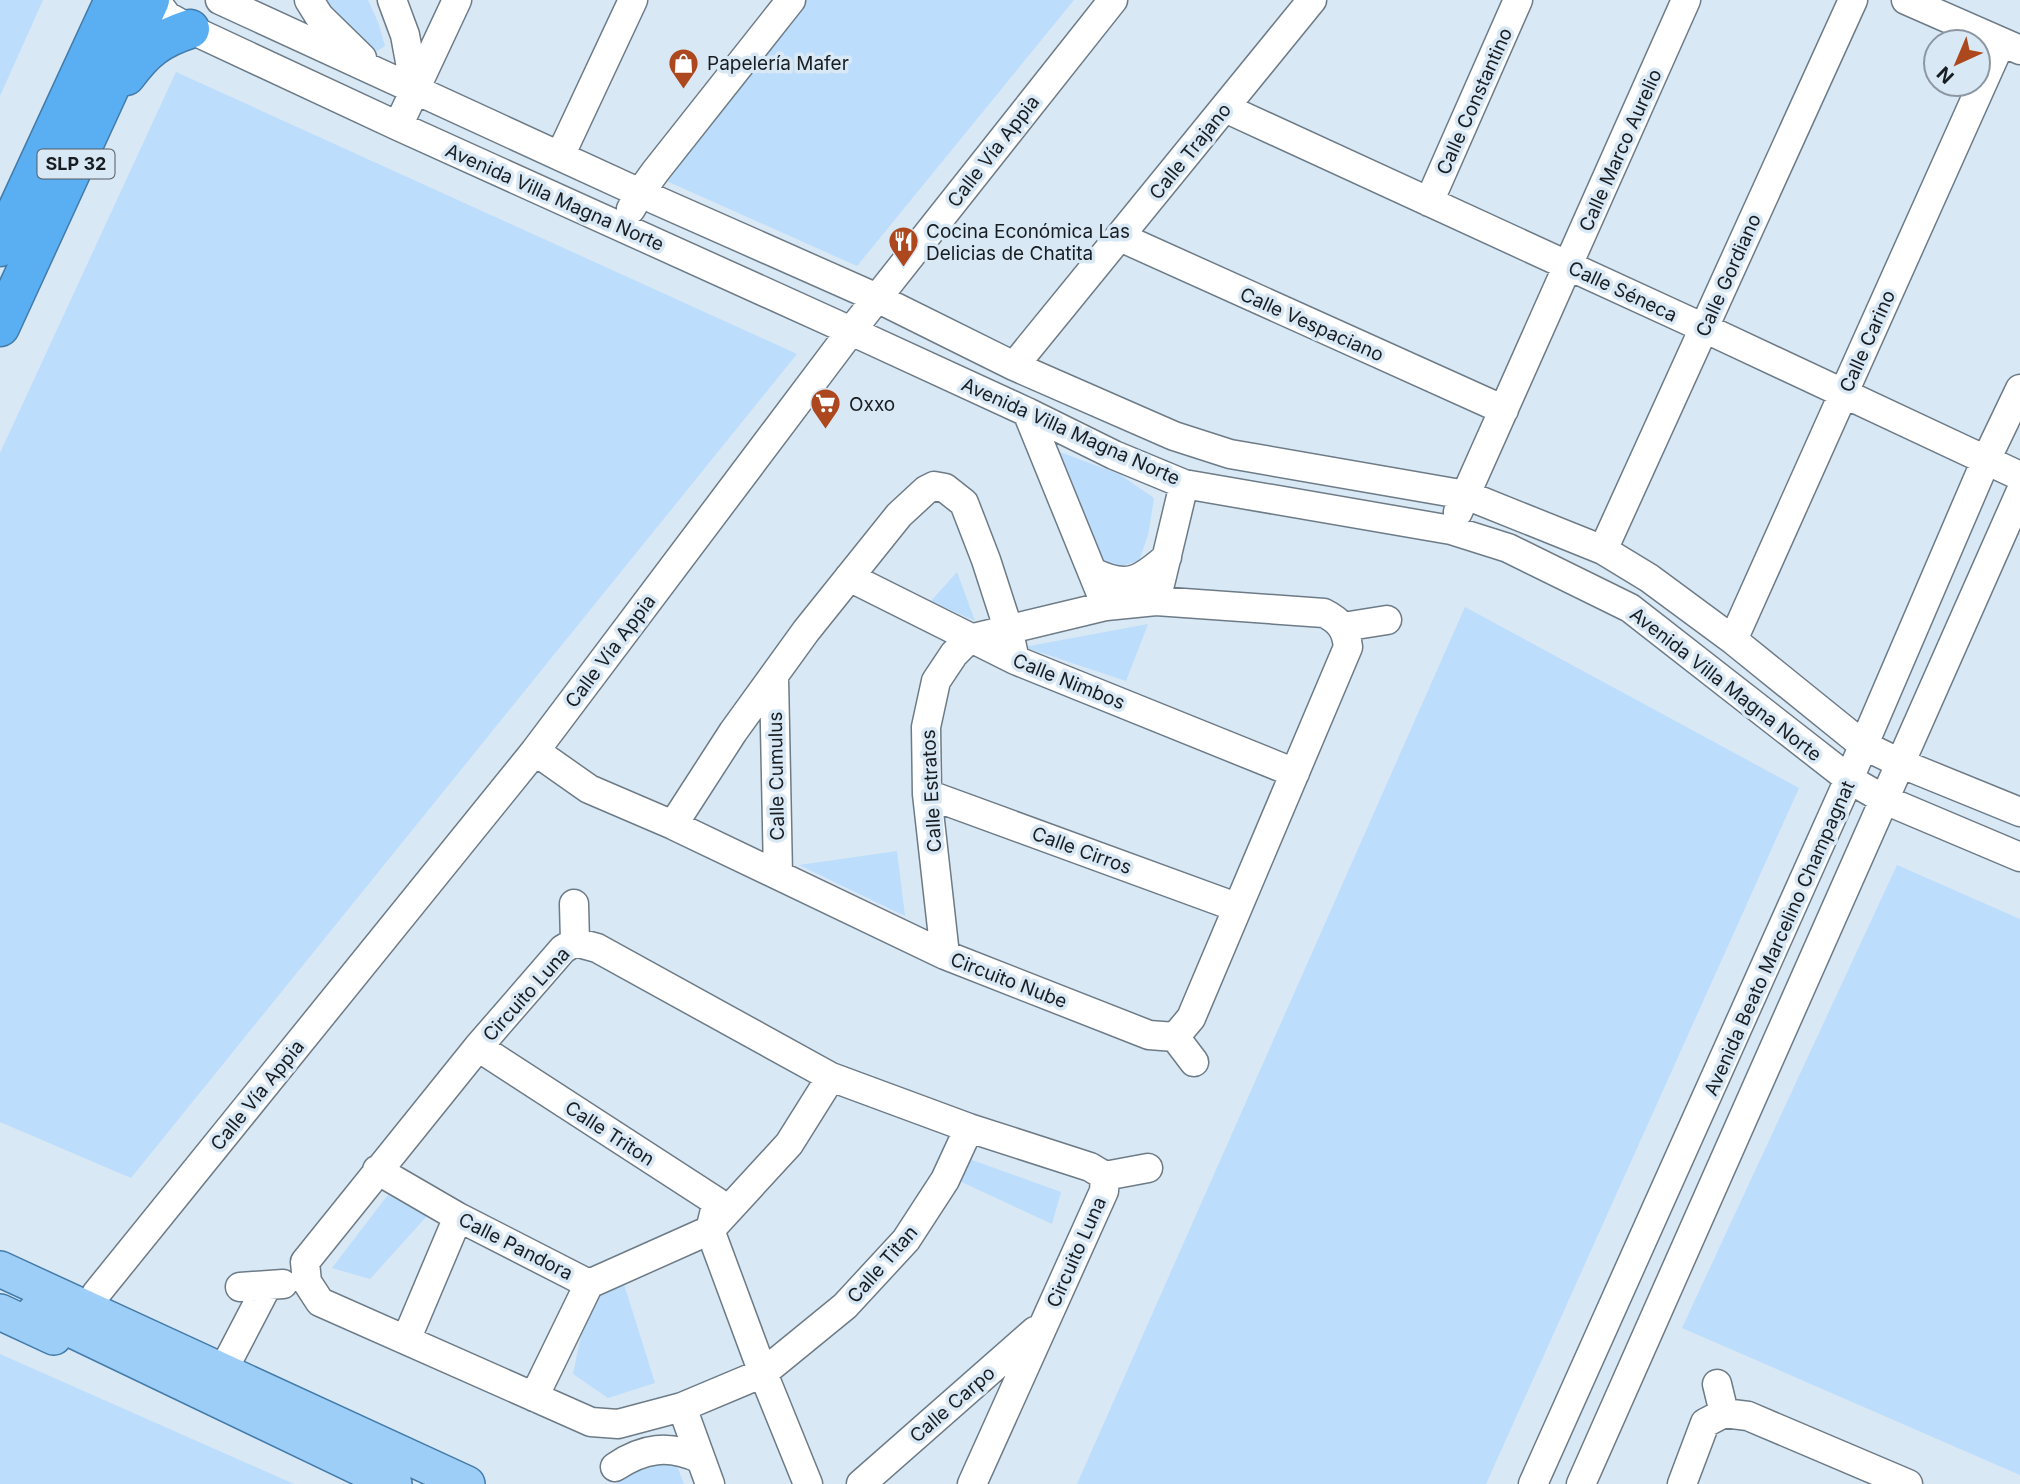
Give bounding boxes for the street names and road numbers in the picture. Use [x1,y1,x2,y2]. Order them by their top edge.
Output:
street label: Calle Constantino [1432,24,1517,178]
street label: Calle Marco Aurelio [1574,65,1667,235]
street label: Calle Vía Appia [943,91,1044,212]
street label: Calle Trajano [1145,99,1236,204]
street label: Avenida Villa Magna Norte [442,139,668,256]
road number: SLP 32 [38,149,114,178]
street label: Calle Gordiano [1691,210,1766,340]
street label: Calle Séneca [1565,256,1681,327]
street label: Calle Vespaciano [1236,282,1387,366]
street label: Calle Carino [1835,287,1900,396]
street label: Avenida Villa Magna Norte [958,373,1184,490]
street label: Calle Vía Appia [560,590,660,712]
street label: Avenida Villa Magna Norte [1625,603,1826,766]
street label: Calle Nimbos [1009,649,1128,714]
street label: Calle Cumulus [764,711,789,841]
street label: Calle Estratos [917,729,946,853]
street label: Avenida Beato Marcelino Champagnat [1699,777,1860,1099]
street label: Calle Cirros [1029,822,1135,879]
street label: Circuito Luna [478,943,575,1046]
street label: Circuito Nube [947,948,1070,1013]
street label: Calle Vía Appia [206,1035,309,1155]
street label: Calle Triton [561,1096,659,1171]
street label: Circuito Luna [1042,1193,1111,1311]
street label: Calle Pandora [455,1208,577,1285]
street label: Calle Titan [842,1221,922,1308]
street label: Calle Carpo [905,1361,1000,1448]

